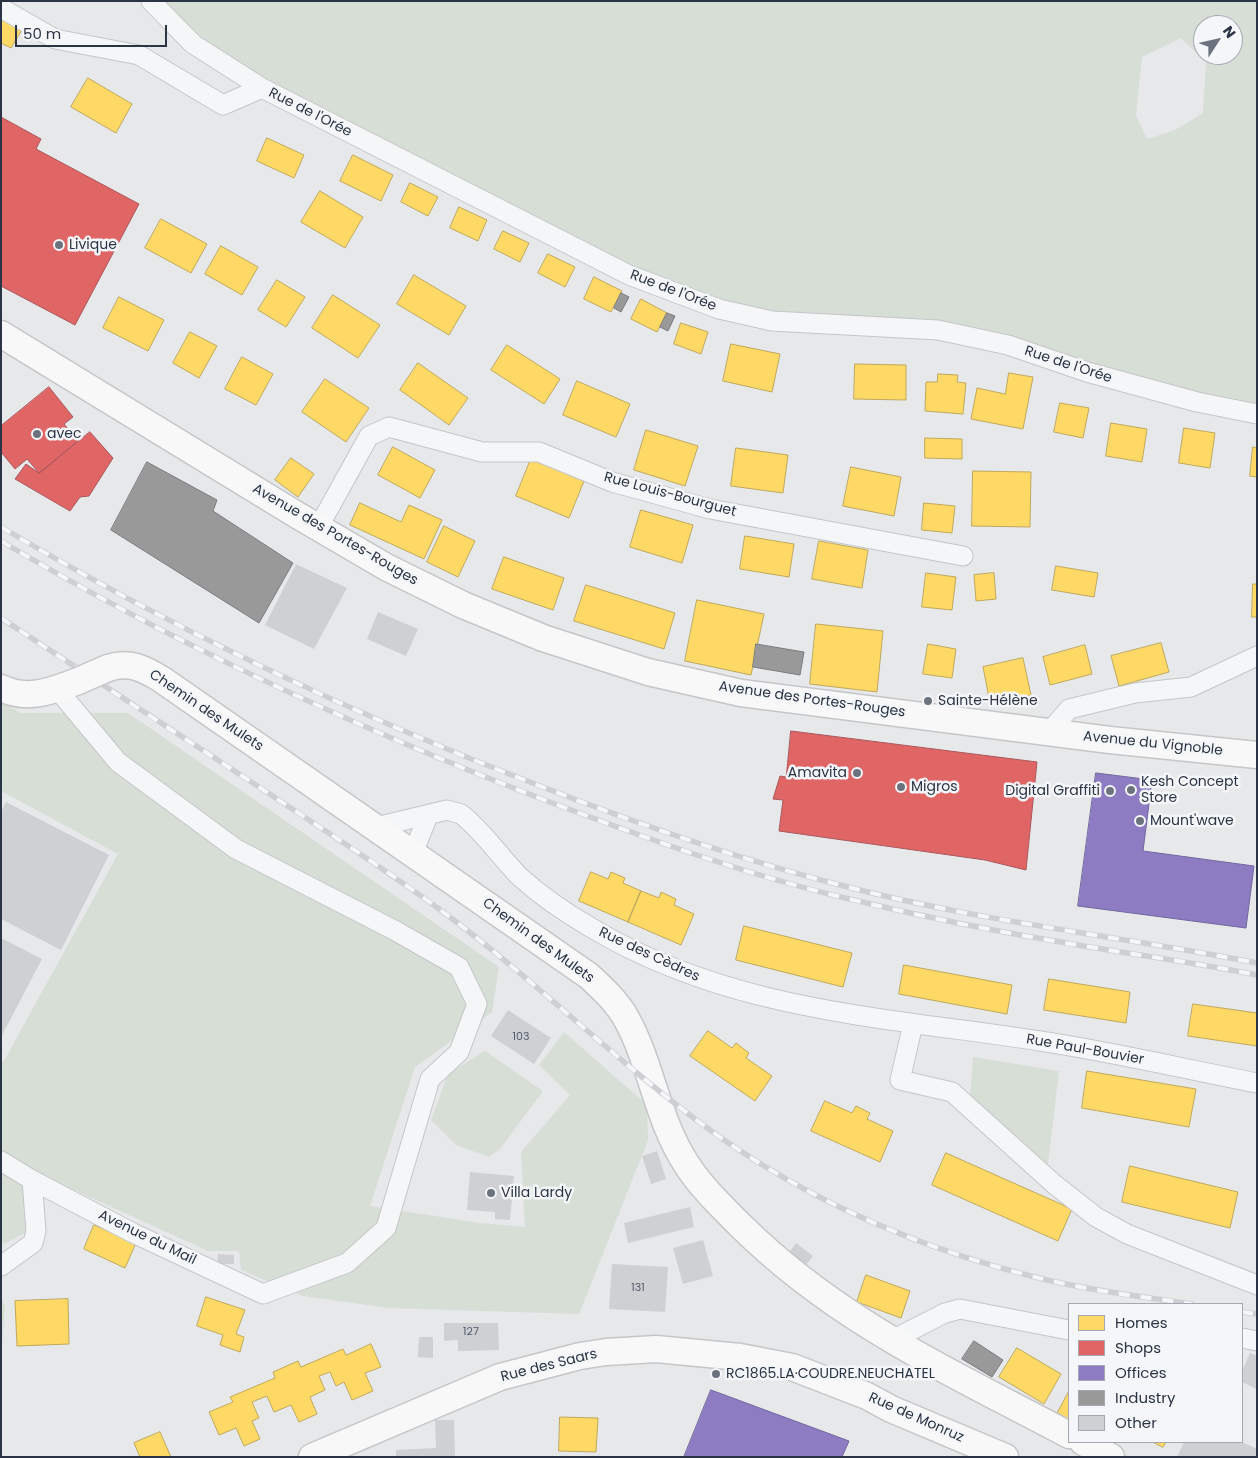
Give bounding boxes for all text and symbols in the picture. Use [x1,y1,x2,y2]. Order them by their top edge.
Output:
scale bar [18,15,170,47]
north arrow [1193,15,1243,65]
text: N [1218,22,1241,42]
text: 50 m [23,23,61,44]
street label: Rue de l'Orée [266,85,354,141]
place label: Livique [69,237,117,253]
marker: Livique [53,239,65,251]
street label: Rue de l'Orée [627,267,719,315]
street label: Rue de l'Orée [1022,343,1114,387]
place label: avec [47,426,81,442]
marker: avec [31,428,43,440]
street label: Rue Louis-Bourguet [602,469,738,521]
street label: Avenue des Portes-Rouges [249,481,421,589]
street label: Chemin des Mulets [146,667,266,755]
street label: Avenue des Portes-Rouges [718,679,906,721]
place label: Sainte-Hélène [938,693,1038,709]
marker: Sainte-Hélène [922,695,934,707]
street label: Avenue du Vignoble [1082,728,1224,760]
place label: Amavita [788,765,847,781]
marker: Amavita [851,767,863,779]
place label: Kesh Concept Store [1141,774,1239,806]
place label: Migros [911,779,957,795]
marker: Migros [895,781,907,793]
place label: Digital Graffiti [1005,783,1100,799]
marker: Kesh Concept Store [1125,784,1137,796]
marker: Digital Graffiti [1104,785,1116,797]
place label: Mount'wave [1150,813,1234,829]
marker: Mount'wave [1134,815,1146,827]
street label: Chemin des Mulets [479,895,597,987]
street label: Rue des Cèdres [596,924,702,986]
house number: 103 [513,1030,529,1044]
street label: Rue Paul-Bouvier [1025,1031,1145,1069]
place label: Villa Lardy [501,1185,572,1201]
marker: Villa Lardy [485,1187,497,1199]
street label: Avenue du Mail [95,1207,199,1269]
house number: 131 [631,1281,645,1295]
legend [1068,1303,1243,1443]
text: Homes [1115,1312,1168,1333]
house number: 127 [463,1325,479,1339]
text: Shops [1115,1337,1161,1358]
street label: Rue des Saars [499,1346,599,1386]
text: Offices [1115,1362,1167,1383]
place label: RC1865.LA·COUDRE.NEUCHATEL [726,1366,935,1382]
marker: RC1865.LA·COUDRE.NEUCHATEL [710,1368,722,1380]
text: Industry [1115,1387,1175,1408]
street label: Rue de Monruz [866,1390,966,1446]
text: Other [1115,1412,1157,1433]

